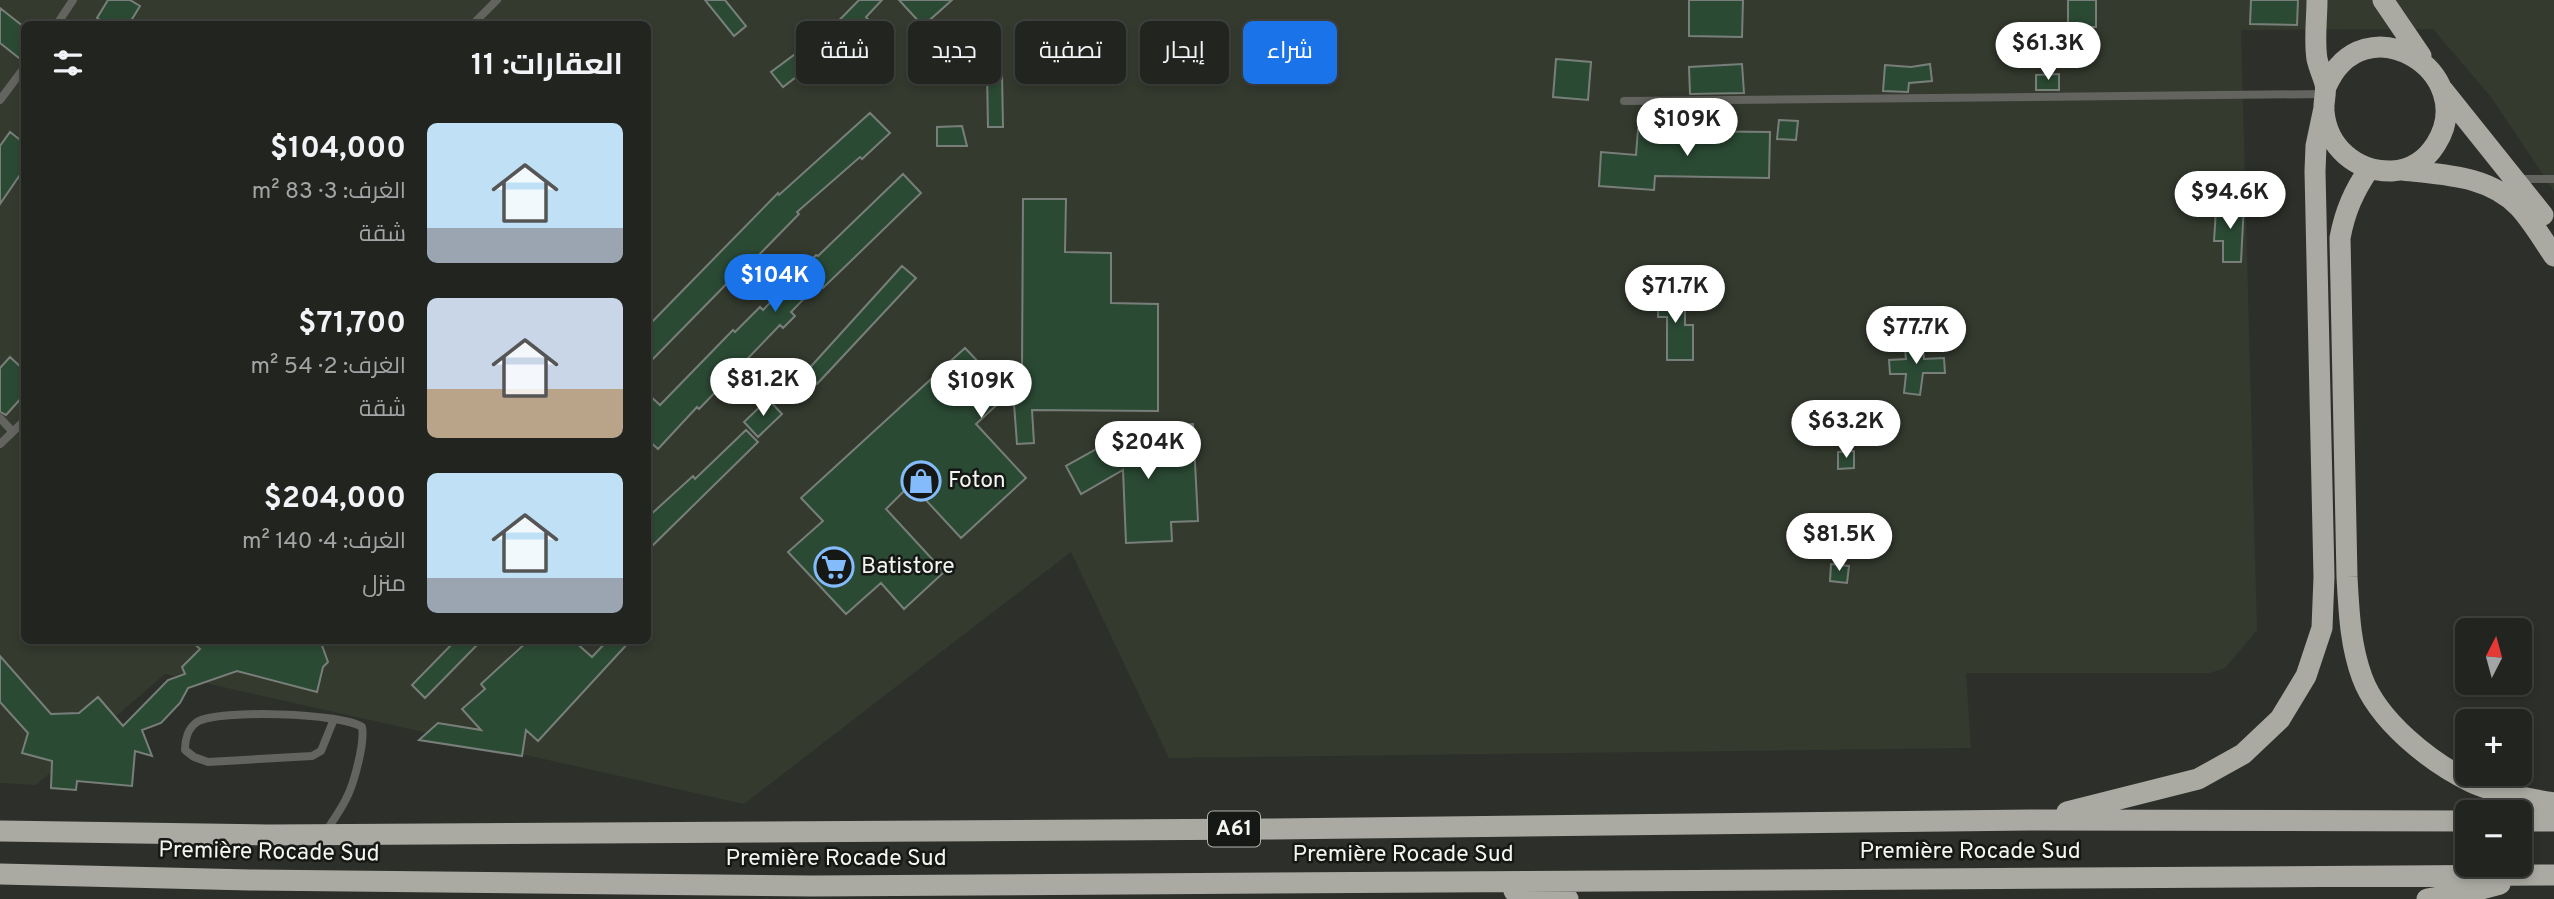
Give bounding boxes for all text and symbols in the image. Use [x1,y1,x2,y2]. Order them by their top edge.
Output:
chip: شقة [796,21,894,84]
chip: جديد [908,21,1001,84]
chip: تصفية [1015,21,1126,84]
chip: إيجار [1140,21,1229,84]
chip: شراء [1243,21,1337,84]
pin: $61.3K [1991,22,2105,82]
text: $61.3K [2012,30,2084,59]
icon: filters [49,44,87,82]
text: العقارات: 11 [471,48,623,85]
pin: $109K [1638,99,1736,158]
text: $109K [1653,106,1721,135]
text: $104,000 [270,131,406,168]
icon: home [483,151,567,235]
pin: $94.6K [2173,172,2287,231]
text: الغرف: 3 · 83 m² [252,178,406,207]
text: $94.6K [2191,179,2269,208]
text: شقة [359,221,406,250]
pin: $104K [726,254,824,314]
text: $104K [740,262,810,291]
pin: $71.7K [1618,266,1732,325]
text: $71.7K [1641,273,1709,302]
text: $71,700 [298,306,406,343]
pin: $77.7K [1859,306,1973,366]
text: $77.7K [1882,314,1950,343]
icon: home [483,326,567,410]
text: الغرف: 2 · 54 m² [250,353,406,382]
pin: $81.2K [706,358,820,418]
pin: $109K [932,360,1030,420]
text: $81.2K [726,366,800,395]
text: $109K [947,368,1015,397]
text: شقة [359,396,406,425]
pin: $63.2K [1789,400,1903,460]
text: $63.2K [1807,408,1885,437]
pin: $204K [1099,421,1197,481]
text: $204K [1111,429,1185,458]
shop icon: Foton [900,460,942,502]
place label: Foton [948,467,1006,496]
text: $204,000 [264,481,406,518]
icon: home [483,501,567,585]
pin: $81.5K [1782,514,1896,573]
text: $81.5K [1802,521,1876,550]
text: الغرف: 4 · 140 m² [242,528,406,557]
supermarket icon: Batistore [813,546,855,588]
place label: Batistore [861,553,955,582]
text: منزل [362,571,406,600]
north arrow [2455,618,2532,695]
map controls [2455,618,2532,877]
button: + [2455,709,2532,786]
button: − [2455,800,2532,877]
road number: A61 [1208,812,1260,846]
street label: Première Rocade Sud [158,837,380,869]
street label: Première Rocade Sud [1859,838,2081,867]
street label: Première Rocade Sud [1292,841,1514,870]
street label: Première Rocade Sud [725,845,947,874]

